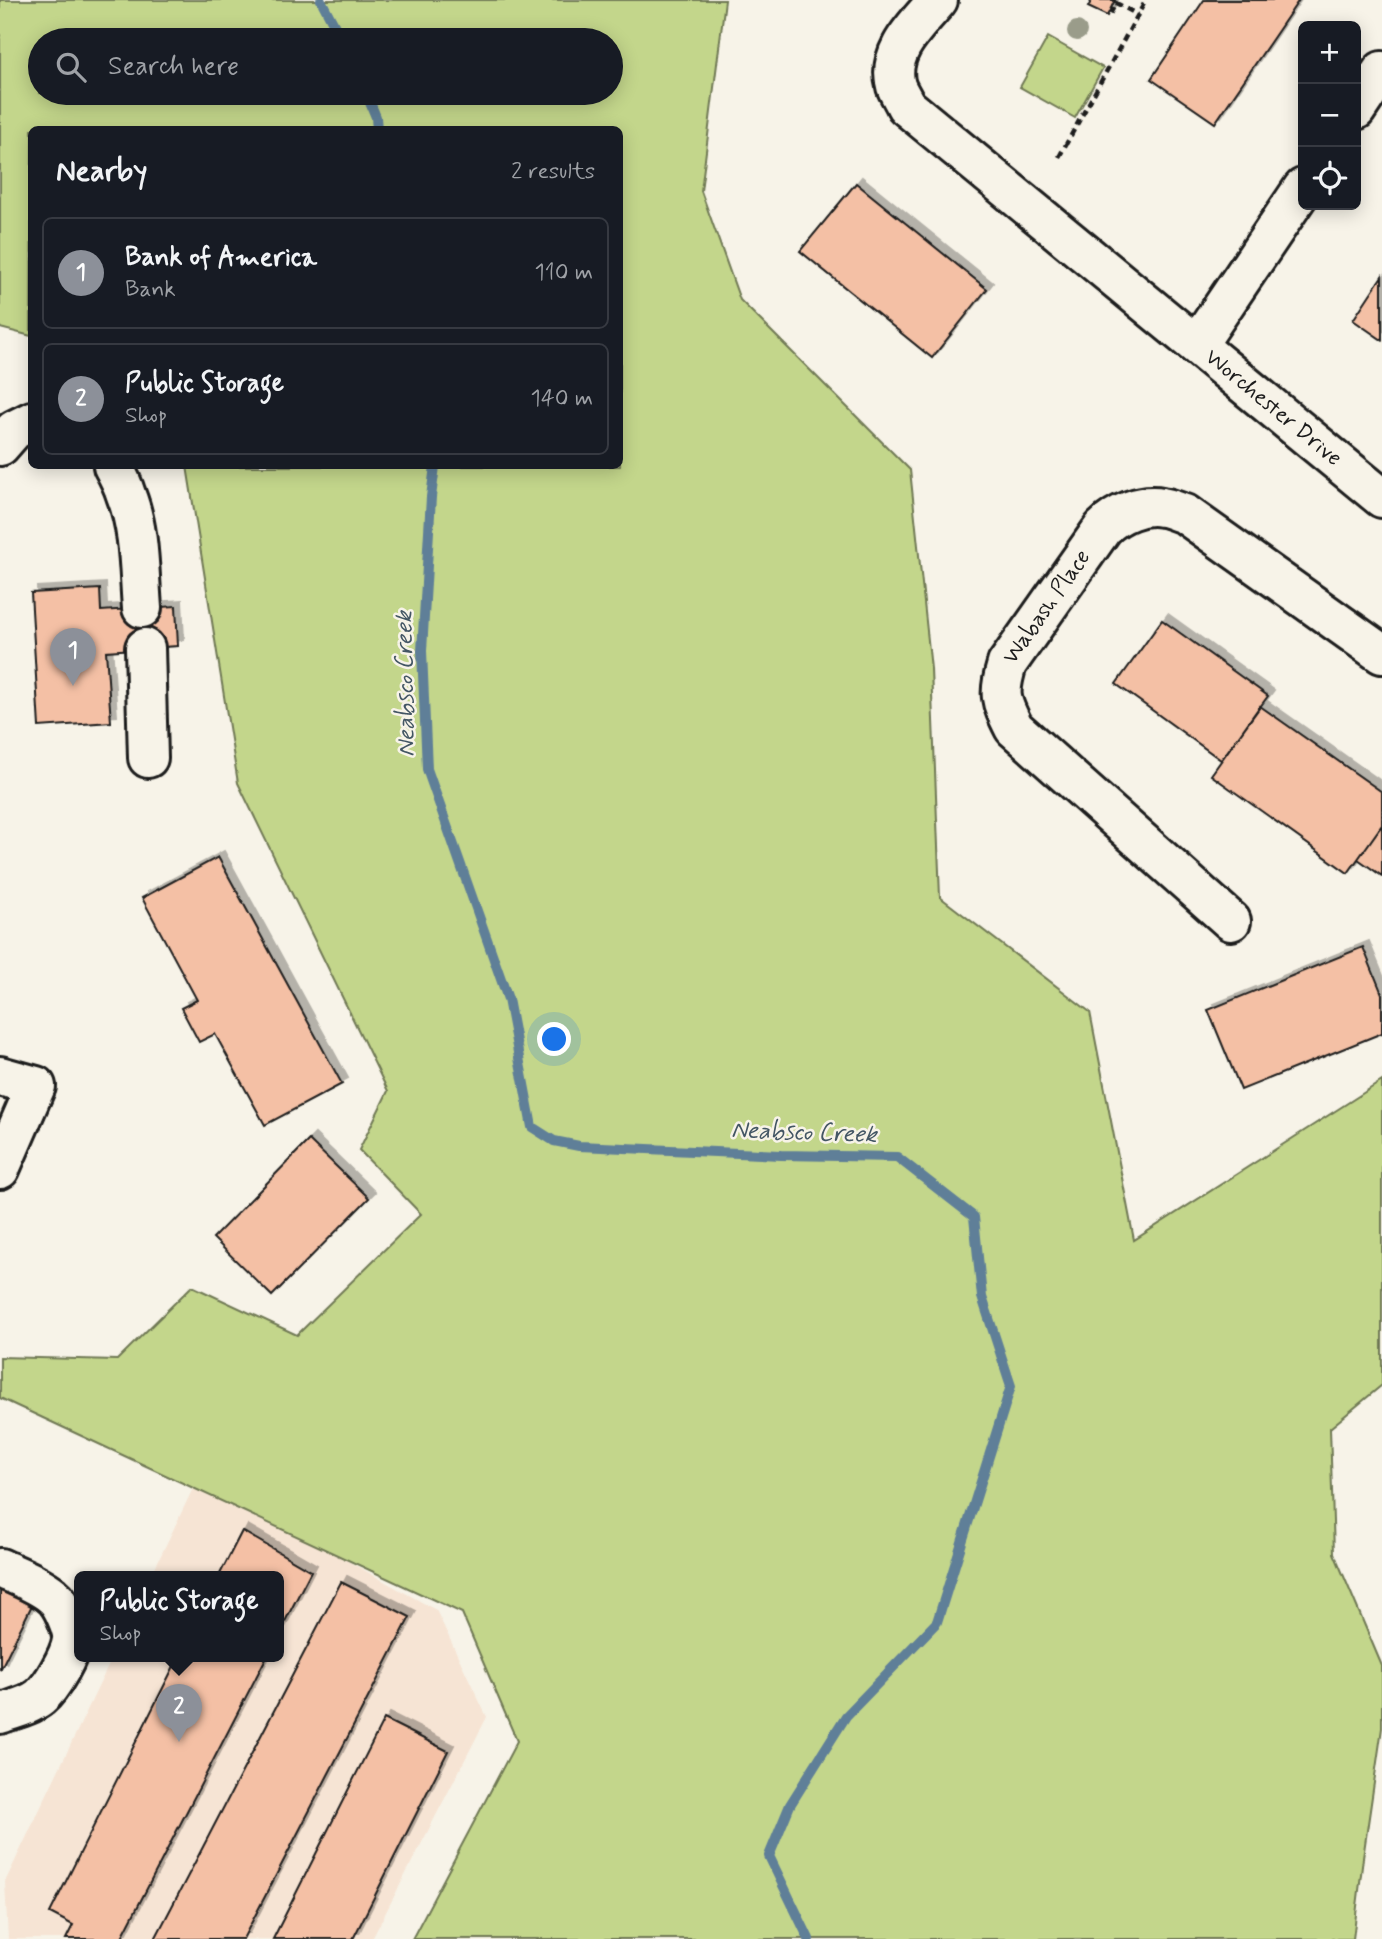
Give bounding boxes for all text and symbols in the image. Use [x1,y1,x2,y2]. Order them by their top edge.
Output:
map controls [1298,21,1361,210]
button: + [1298,21,1361,84]
search box [28,28,623,105]
icon: search [52,48,90,86]
text: Search here [108,50,239,84]
button: − [1298,84,1361,147]
button: locate [1298,147,1361,210]
text: Nearby [56,152,147,191]
text: 2 results [511,157,595,187]
text: Bank of America [125,241,317,275]
text: 1 [76,258,86,288]
text: 110 m [534,258,593,288]
text: Bank [125,275,176,305]
street label: Worchester Drive [1198,343,1348,474]
text: Public Storage [125,367,284,401]
text: 2 [75,384,87,414]
text: 140 m [530,384,593,414]
text: Shop [125,401,167,431]
street label: Wabash Place [996,544,1098,670]
water label: Neabsco Creek [389,609,423,757]
pin: 1 [50,628,96,686]
your location [537,1022,571,1056]
water label: Neabsco Creek [731,1115,879,1151]
popup [74,1571,284,1662]
text: Public Storage [99,1585,259,1619]
text: Shop [99,1619,142,1649]
pin: 2 [156,1684,202,1742]

